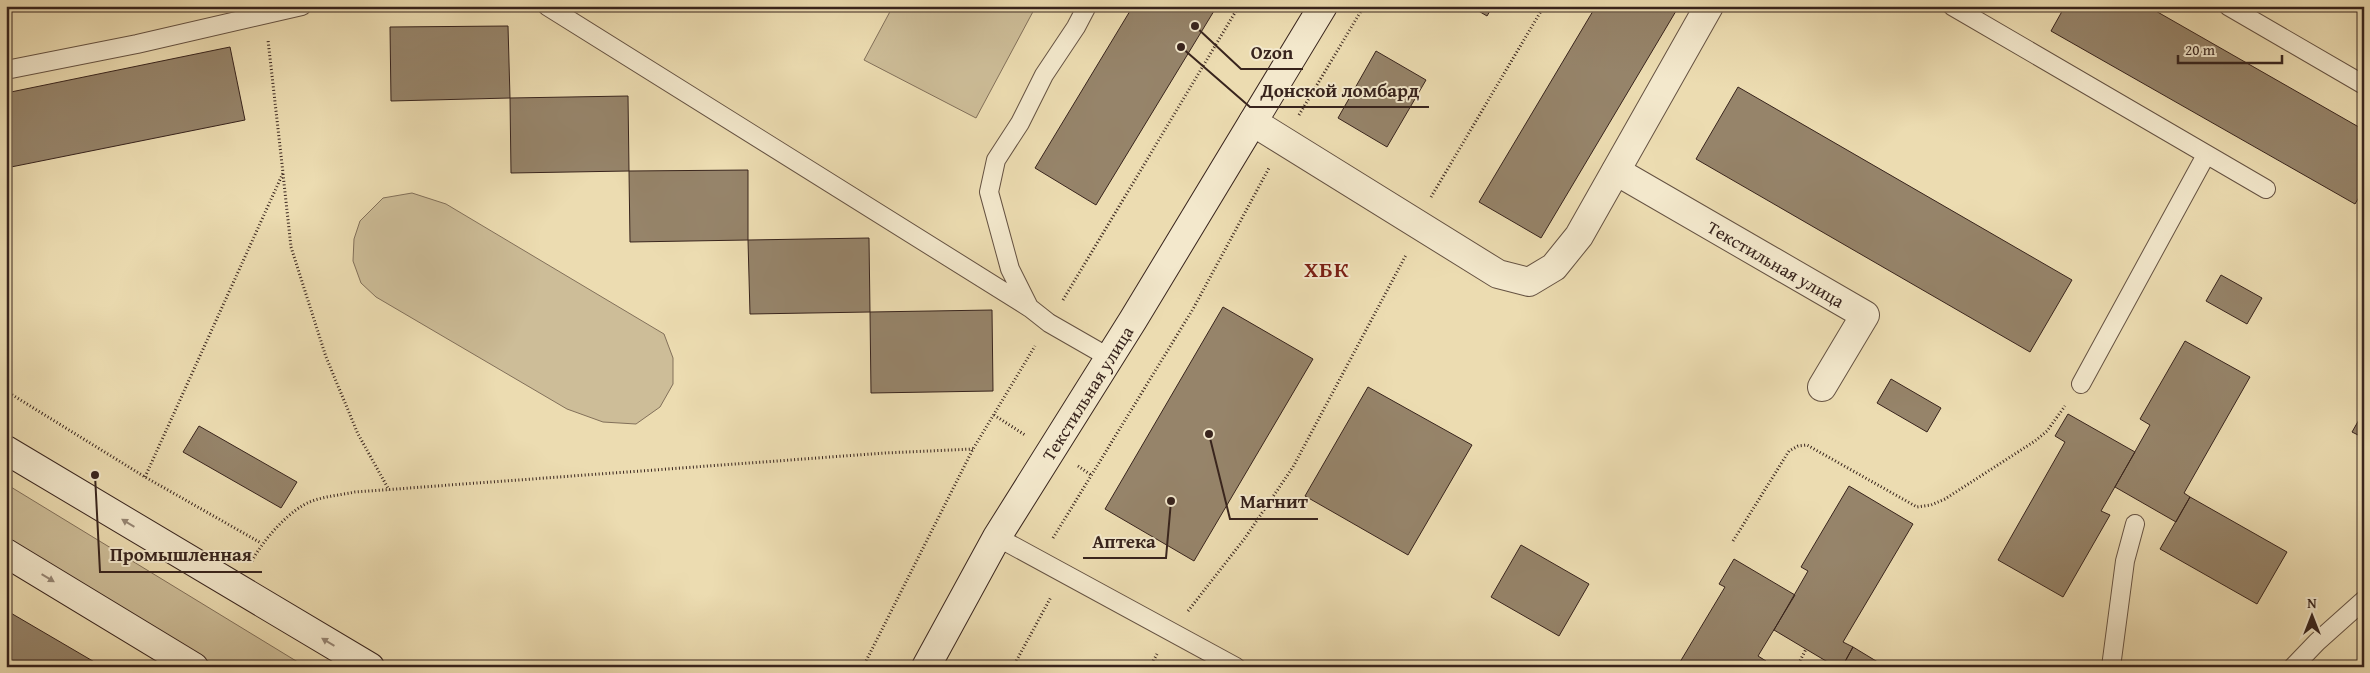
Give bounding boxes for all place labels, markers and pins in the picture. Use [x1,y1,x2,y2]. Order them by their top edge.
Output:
callout: Ozon [1241,35,1303,69]
callout: Донской ломбард [1250,73,1429,107]
callout: Магнит [1230,485,1318,519]
callout: Аптека [1083,524,1166,558]
callout: Промышленная [100,538,262,572]

